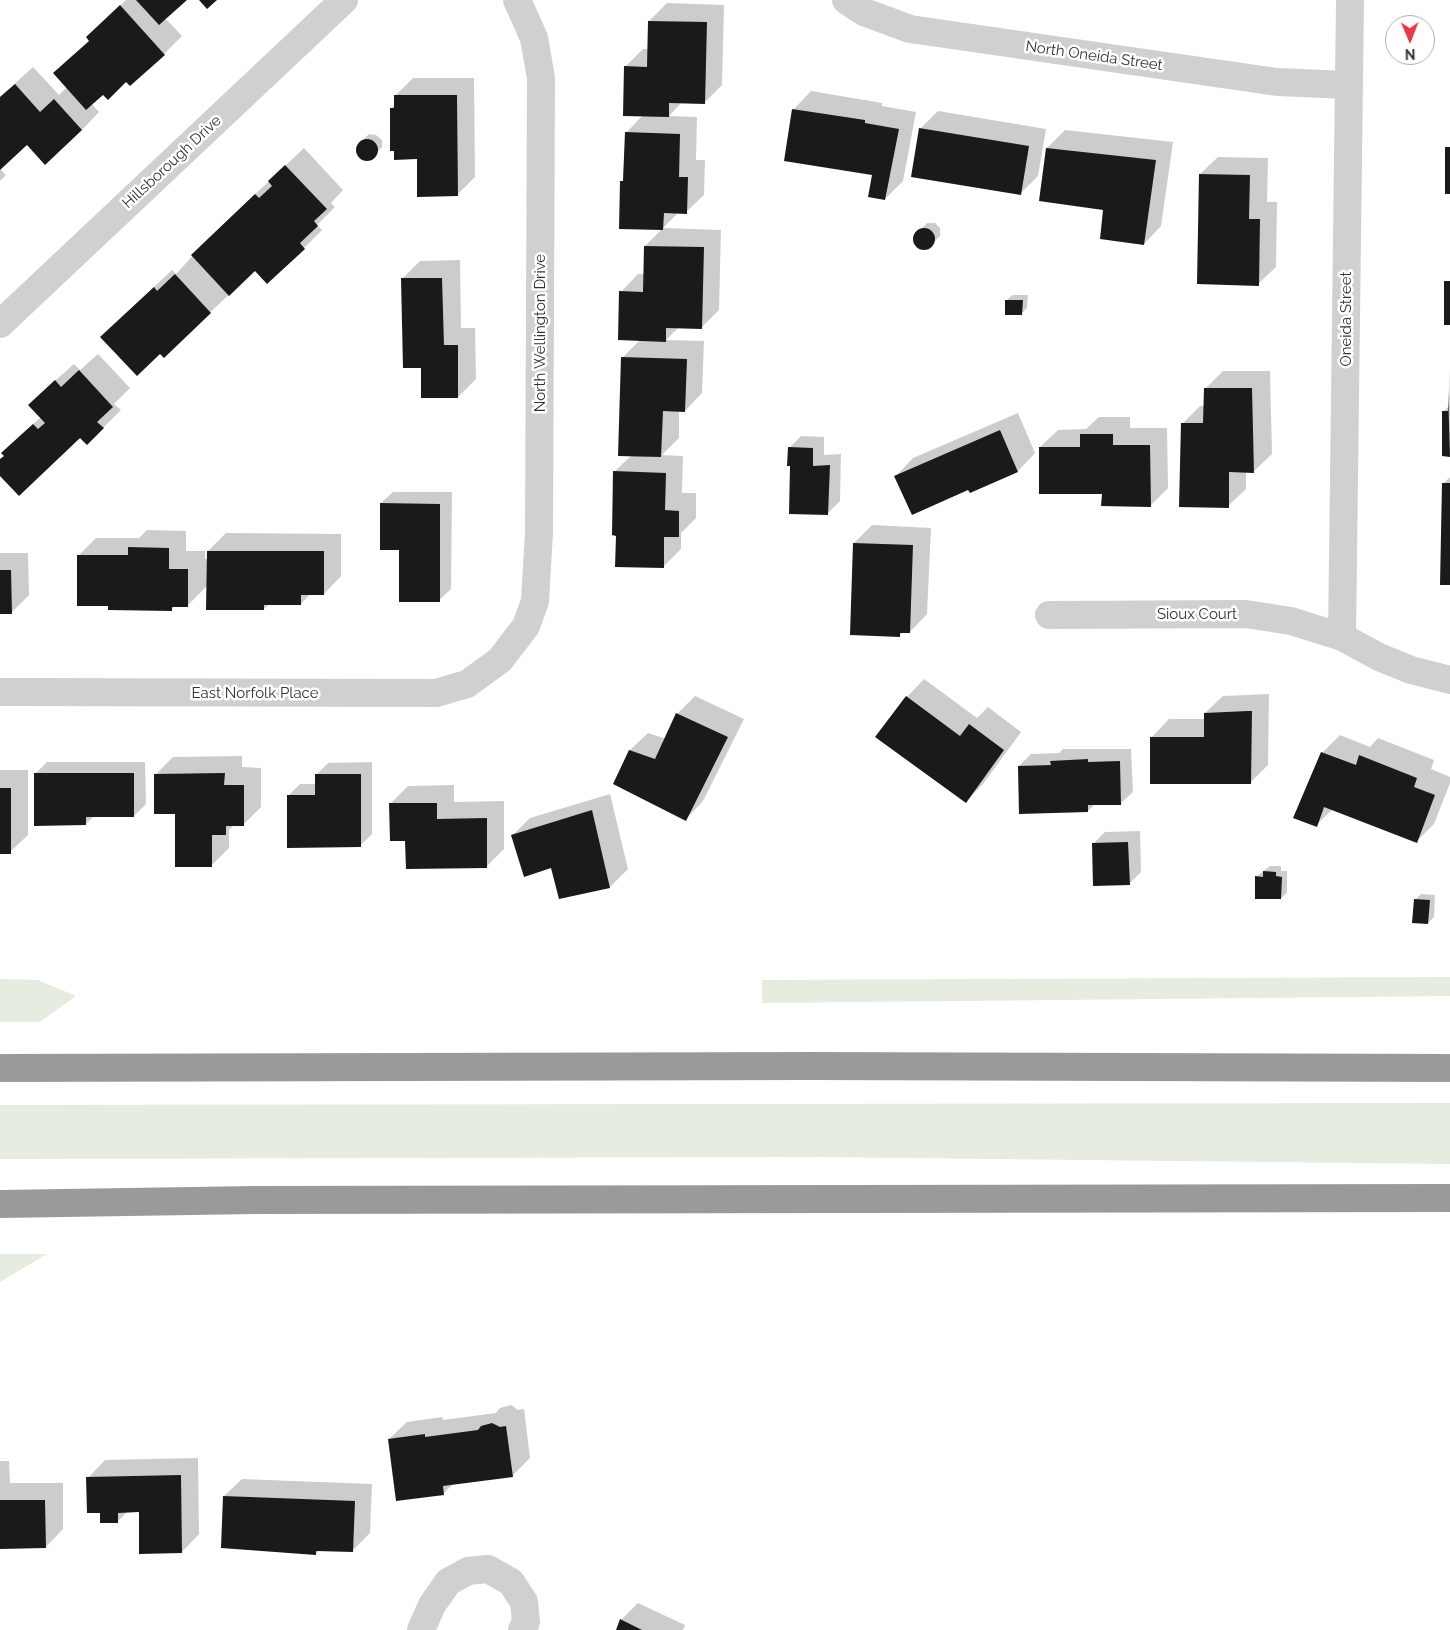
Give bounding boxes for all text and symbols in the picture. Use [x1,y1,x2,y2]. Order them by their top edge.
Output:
north arrow [1385,15,1435,65]
street label: North Oneida Street [1024,37,1164,75]
text: N [1405,46,1416,62]
street label: Hillsborough Drive [119,112,225,212]
street label: North Wellington Drive [531,254,549,412]
street label: Oneida Street [1337,272,1355,366]
street label: Sioux Court [1157,605,1237,623]
street label: East Norfolk Place [191,684,319,702]

